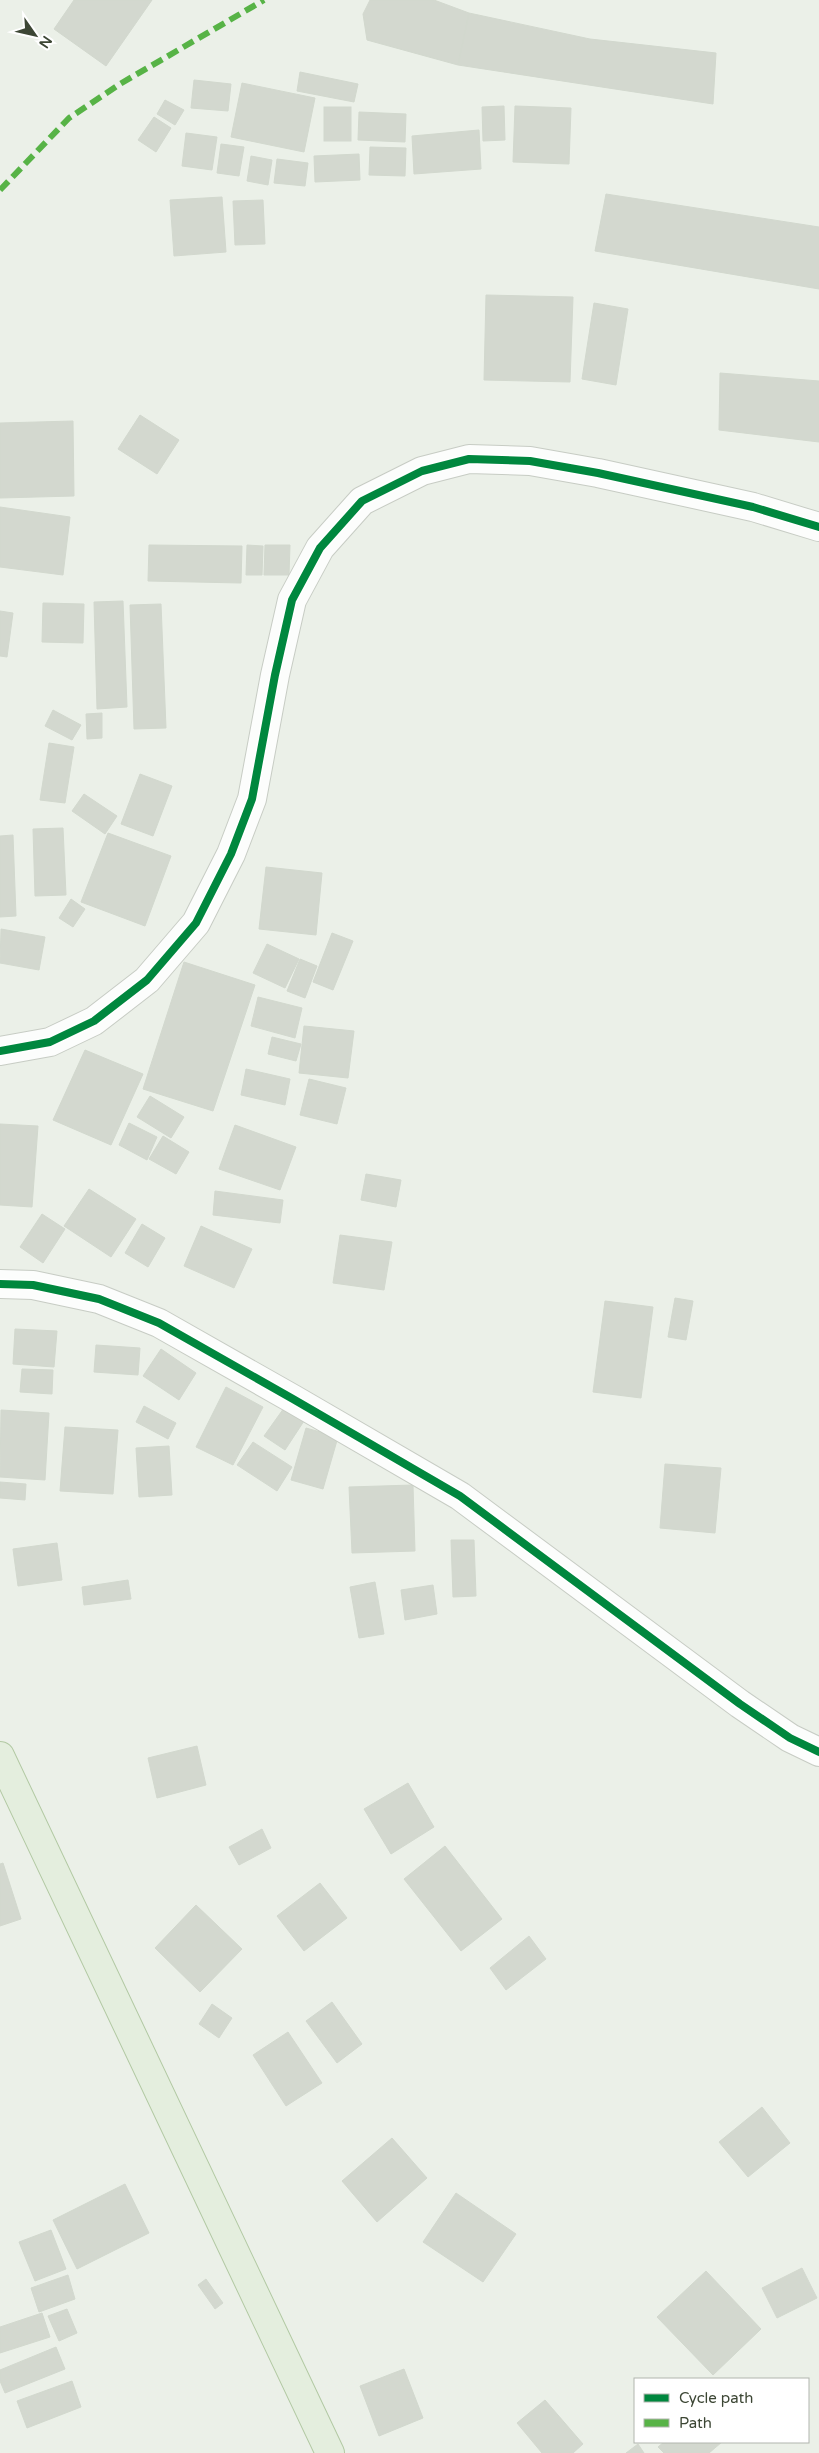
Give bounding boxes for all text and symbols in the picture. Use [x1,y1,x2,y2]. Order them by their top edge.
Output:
north arrow [10,10,60,60]
text: N [35,33,56,51]
legend [634,2378,809,2443]
text: Cycle path [679,2389,753,2407]
text: Path [679,2414,712,2432]

